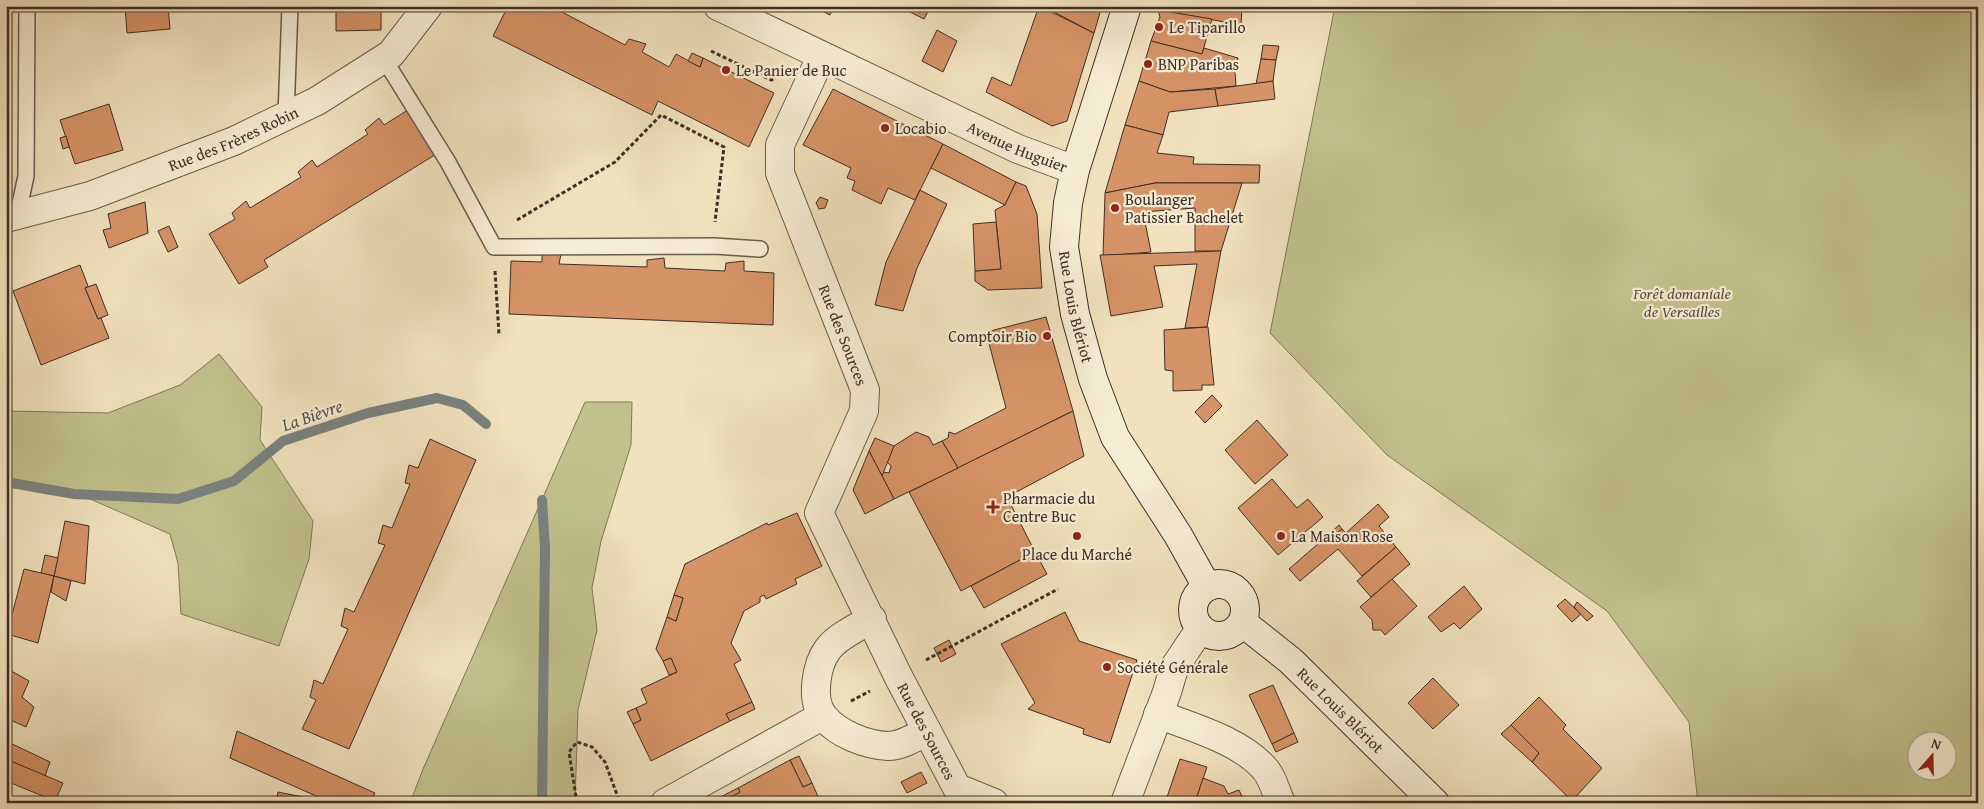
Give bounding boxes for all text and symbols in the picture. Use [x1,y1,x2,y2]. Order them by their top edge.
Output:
place label: Le Tiparillo [1169,15,1246,39]
marker: Le Tiparillo [1153,21,1165,33]
place label: BNP Paribas [1158,52,1239,76]
place label: Le Panier de Buc [736,58,846,82]
marker: BNP Paribas [1142,58,1154,70]
marker: Le Panier de Buc [720,64,732,76]
street label: Rue des Frères Robin [164,100,302,177]
street label: Avenue Huguier [963,115,1072,178]
place label: Locabio [895,116,947,140]
marker: Locabio [879,122,891,134]
place label: Boulanger Patissier Bachelet [1125,187,1244,229]
marker: Boulanger Patissier Bachelet [1109,202,1121,214]
street label: Rue Louis Blériot [1053,249,1100,366]
street label: Rue des Sources [813,281,874,389]
park label: Forêt domaniale de Versailles [1632,281,1731,323]
place label: Comptoir Bio [948,324,1037,348]
marker: Comptoir Bio [1041,330,1053,342]
water label: La Bièvre [277,392,346,438]
place label: Pharmacie du Centre Buc [1003,486,1096,528]
marker: Pharmacie du Centre Buc [987,501,999,513]
place label: La Maison Rose [1291,524,1393,548]
marker: Place du Marché [1071,530,1083,542]
marker: La Maison Rose [1275,530,1287,542]
place label: Place du Marché [1022,542,1132,566]
place label: Société Générale [1117,655,1228,679]
marker: Société Générale [1101,661,1113,673]
street label: Rue Louis Blériot [1292,661,1390,759]
street label: Rue des Sources [891,678,963,784]
north arrow [1906,732,1956,782]
text: N [1929,733,1945,755]

